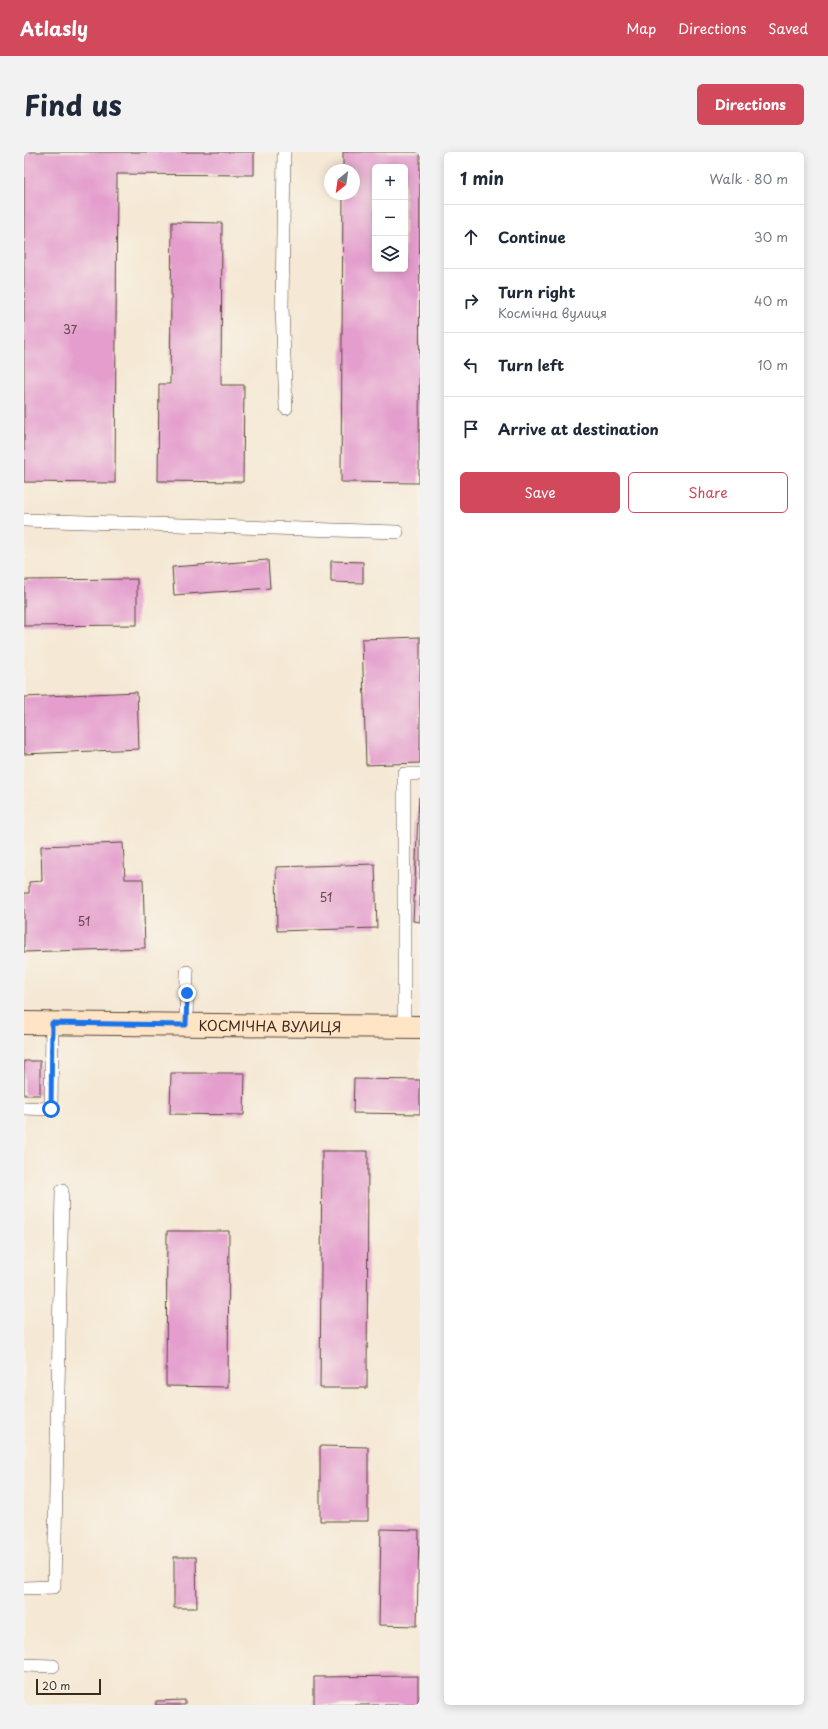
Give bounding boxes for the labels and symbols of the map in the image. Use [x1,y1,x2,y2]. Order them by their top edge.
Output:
north arrow [324,164,360,200]
house number: 37 [63,320,78,338]
house number: 51 [320,888,332,906]
house number: 51 [78,912,90,930]
route end [178,984,196,1002]
street label: КОСМІЧНА ВУЛИЦЯ [199,1014,341,1037]
route start [42,1100,60,1118]
scale bar [36,1677,101,1696]

